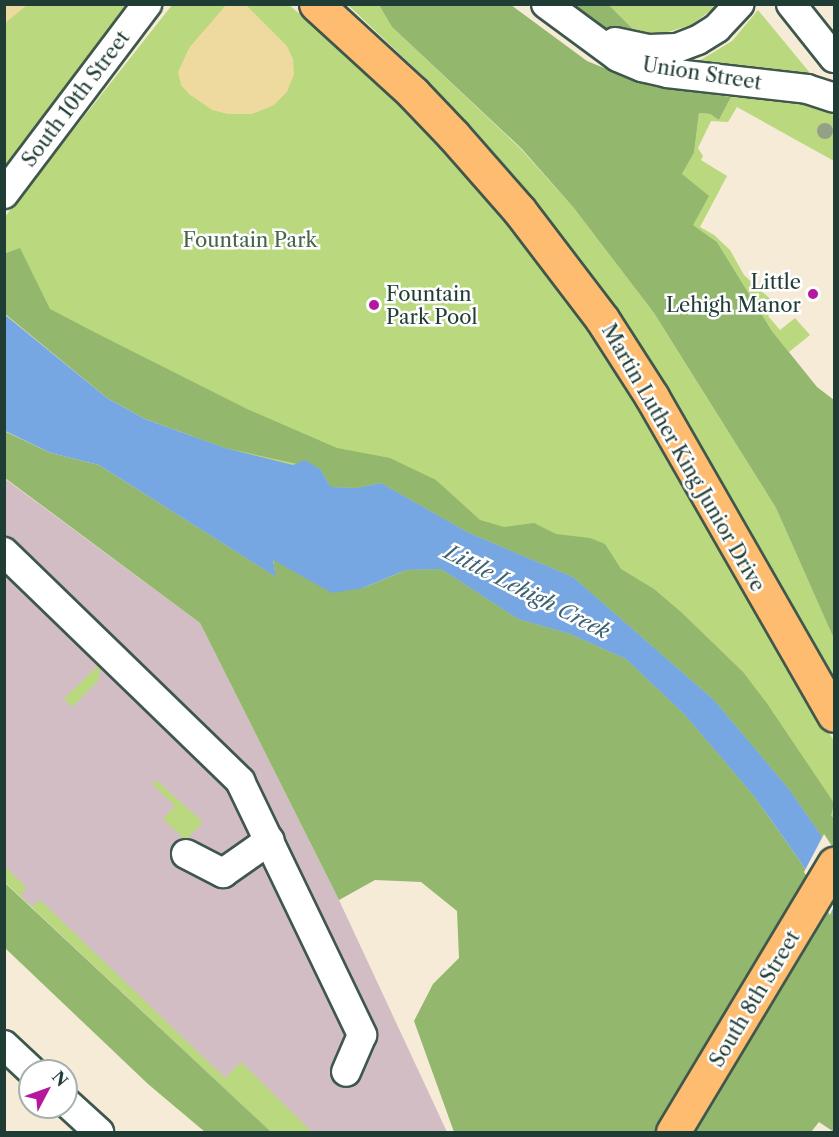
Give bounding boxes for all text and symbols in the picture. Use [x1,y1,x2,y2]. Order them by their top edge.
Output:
street label: South 10th Street [17,26,135,172]
street label: Union Street [641,53,763,95]
park label: Fountain Park [183,228,317,252]
place label: Little Lehigh Manor [666,270,801,317]
place label: Fountain Park Pool [386,282,478,329]
marker: Little Lehigh Manor [806,287,820,301]
marker: Fountain Park Pool [367,298,381,312]
street label: Martin Luther King Junior Drive [596,320,770,596]
water label: Little Lehigh Creek [440,540,614,644]
street label: South 8th Street [705,926,805,1072]
north arrow [18,1059,78,1119]
text: N [48,1067,72,1090]

